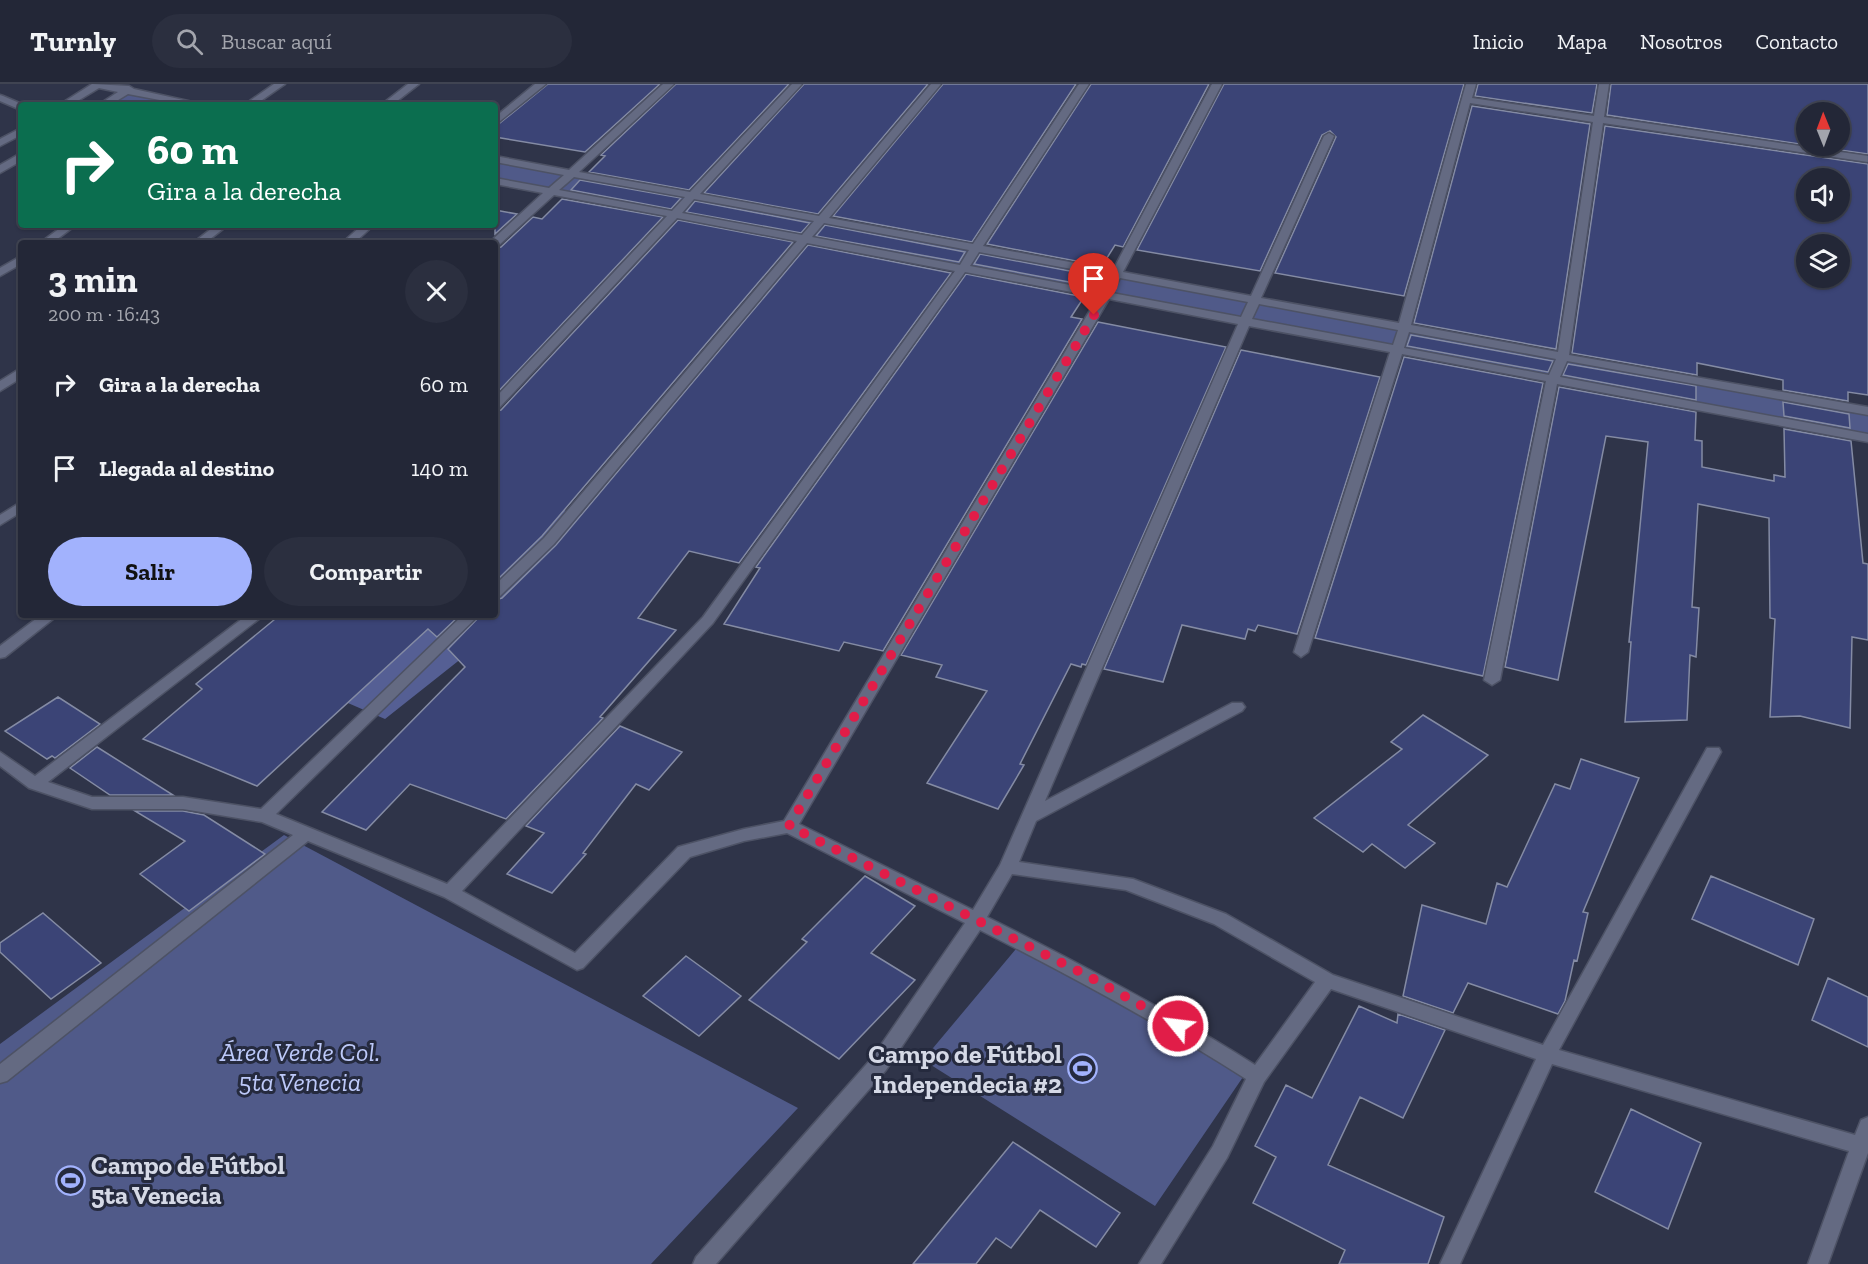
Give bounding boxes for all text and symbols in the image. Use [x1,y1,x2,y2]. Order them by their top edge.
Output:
search box [152,14,572,68]
text: Turnly [30,25,116,58]
icon: search [173,25,206,58]
text: Buscar aquí [221,28,332,55]
text: Inicio [1473,29,1524,54]
text: Mapa [1557,29,1607,54]
text: Nosotros [1640,29,1722,54]
text: Contacto [1755,29,1838,54]
north arrow [1796,102,1850,156]
map controls [1796,102,1850,288]
text: 60 m [147,124,238,175]
icon: right [48,126,126,204]
button: sound [1796,168,1850,222]
text: Gira a la derecha [147,175,341,207]
button: layers [1796,234,1850,288]
pin [1068,253,1119,315]
text: 3 min [48,258,138,301]
button: close [405,260,468,323]
icon: arrive [1077,262,1110,295]
text: 200 m · 16:43 [48,302,160,326]
icon: right [48,368,81,401]
text: Gira a la derecha [99,371,260,398]
text: 60 m [420,371,468,398]
icon: arrive [48,452,81,485]
text: Llegada al destino [99,455,274,482]
text: 140 m [411,455,468,482]
button: Salir [48,537,252,606]
button: Compartir [264,537,468,606]
position arrow [1146,994,1210,1058]
park label: Área Verde Col. 5ta Venecia [219,1036,380,1098]
place label: Campo de Fútbol Independecia #2 [868,1038,1062,1100]
sports icon: Campo de Fútbol Independecia #2 [1067,1053,1099,1085]
place label: Campo de Fútbol 5ta Venecia [91,1149,285,1211]
sports icon: Campo de Fútbol 5ta Venecia [54,1164,86,1196]

